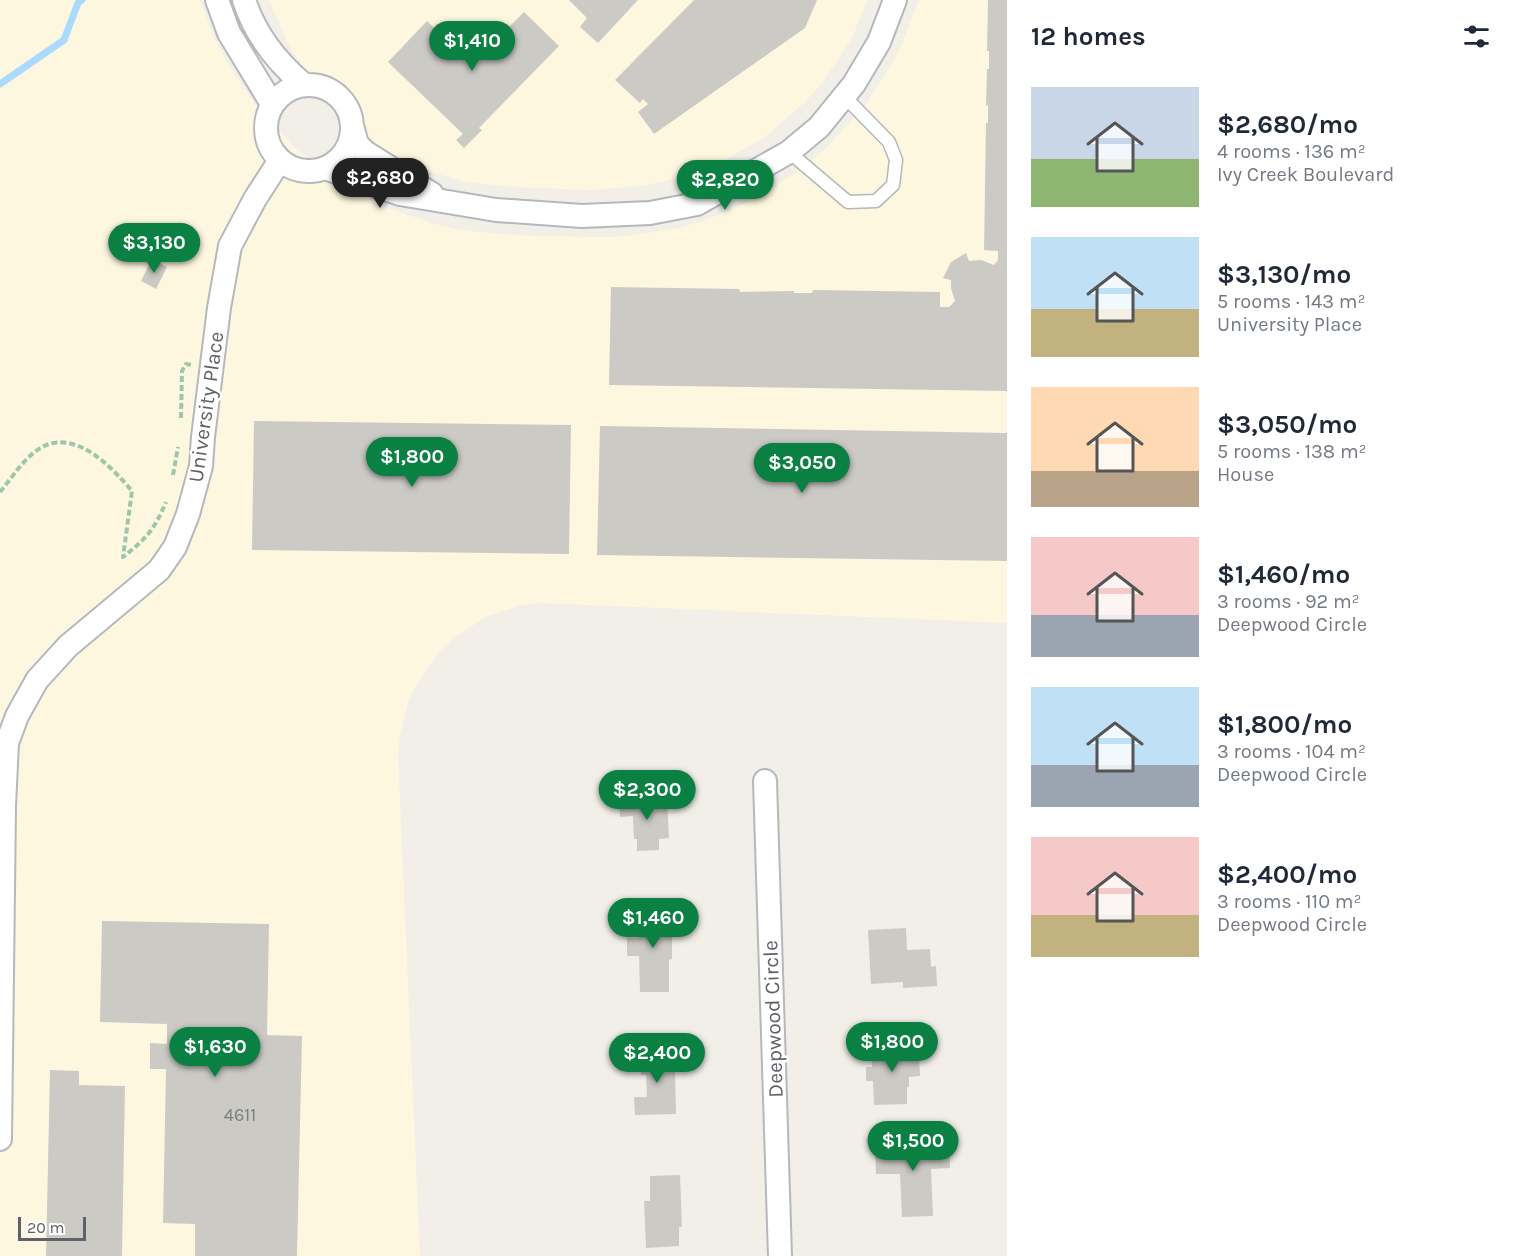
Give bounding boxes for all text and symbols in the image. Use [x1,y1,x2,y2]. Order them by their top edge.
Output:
icon: filters [1460,20,1493,53]
pin: $1,410 [423,21,521,72]
text: 12 homes [1031,21,1146,52]
text: $1,410 [443,29,501,52]
text: $2,680/mo [1217,109,1358,140]
icon: home [1079,111,1151,183]
text: 4 rooms · 136 m² [1217,140,1366,163]
pin: $2,680 [331,158,429,209]
pin: $2,820 [676,160,774,211]
text: Ivy Creek Boulevard [1217,163,1394,186]
text: $2,680 [346,166,414,189]
text: $2,820 [691,168,759,191]
pin: $3,130 [105,223,203,274]
text: $3,130 [122,231,186,254]
text: $3,130/mo [1217,259,1351,290]
icon: home [1079,261,1151,333]
text: 5 rooms · 143 m² [1217,290,1366,313]
text: University Place [1217,313,1362,336]
street label: University Place [184,330,228,484]
text: $3,050/mo [1217,409,1357,440]
icon: home [1079,411,1151,483]
pin: $1,800 [363,437,461,488]
text: 5 rooms · 138 m² [1217,440,1367,463]
pin: $3,050 [753,443,851,494]
text: $1,800 [380,445,444,468]
text: $3,050 [768,451,836,474]
text: House [1217,463,1274,486]
text: $1,460/mo [1217,559,1350,590]
icon: home [1079,561,1151,633]
text: 3 rooms · 92 m² [1217,590,1360,613]
text: Deepwood Circle [1217,613,1367,636]
text: $1,800/mo [1217,709,1352,740]
icon: home [1079,711,1151,783]
text: 3 rooms · 104 m² [1217,740,1366,763]
text: Deepwood Circle [1217,763,1367,786]
pin: $2,300 [598,770,696,821]
text: $2,300 [613,778,681,801]
text: $2,400/mo [1217,859,1357,890]
icon: home [1079,861,1151,933]
text: 3 rooms · 110 m² [1217,890,1362,913]
pin: $1,460 [604,898,702,949]
text: $1,460 [622,906,684,929]
text: Deepwood Circle [1217,913,1367,936]
street label: Deepwood Circle [758,940,788,1098]
pin: $1,800 [843,1022,941,1073]
pin: $1,630 [166,1027,264,1078]
text: $1,800 [860,1030,924,1053]
pin: $2,400 [608,1033,706,1084]
text: $1,630 [183,1035,247,1058]
text: $2,400 [623,1041,691,1064]
house number: 4611 [224,1104,256,1126]
pin: $1,500 [864,1121,962,1172]
text: $1,500 [882,1129,944,1152]
scale bar [18,1214,86,1242]
text: 20 m [27,1218,65,1237]

